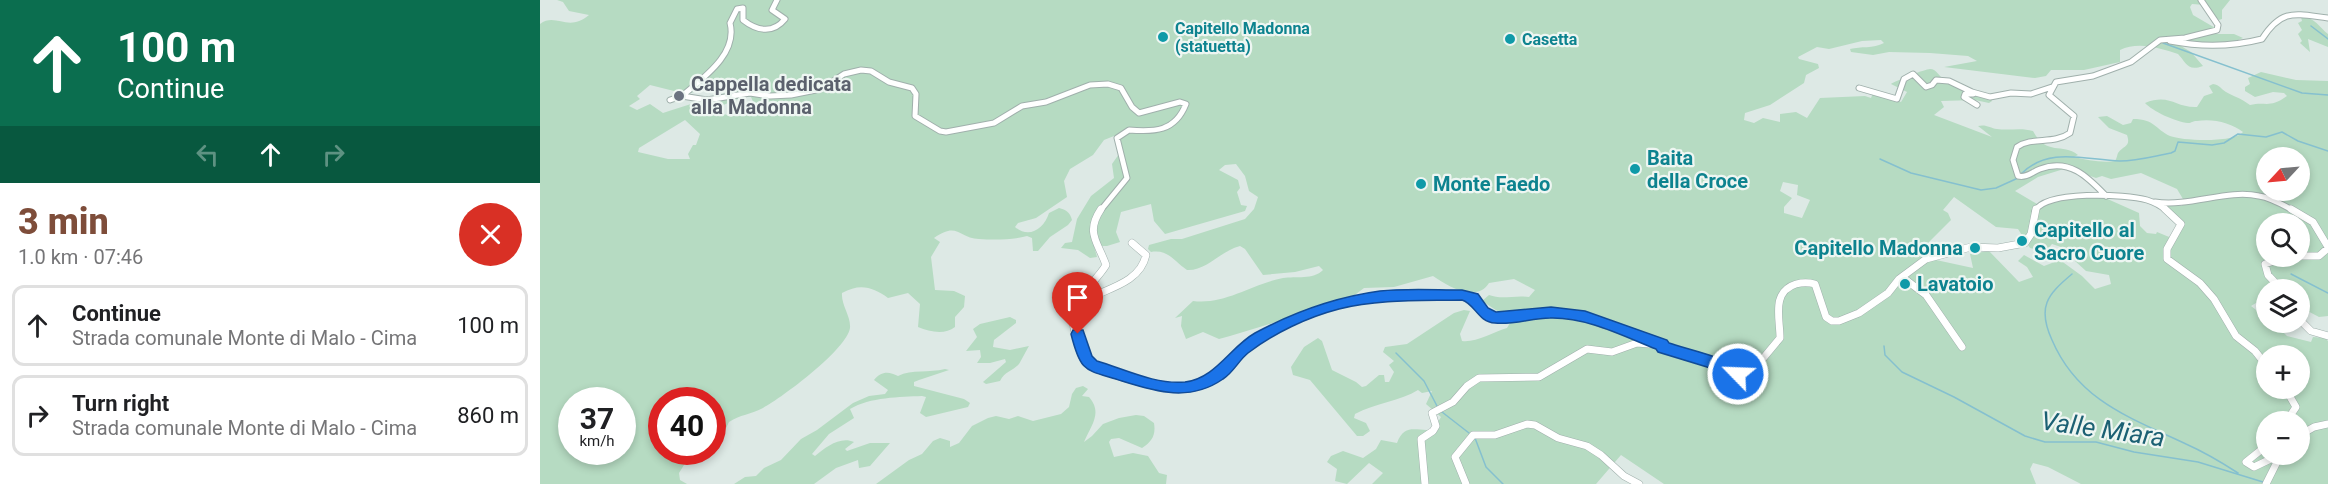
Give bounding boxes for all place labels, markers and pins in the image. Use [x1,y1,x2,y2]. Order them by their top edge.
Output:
place label: Capitello Madonna (statuetta) [1175,19,1310,56]
marker: Capitello Madonna (statuetta) [1156,30,1170,44]
place label: Casetta [1522,30,1578,49]
marker: Casetta [1503,32,1517,46]
place label: Cappella dedicata alla Madonna [691,72,852,119]
marker: Cappella dedicata alla Madonna [672,89,686,103]
place label: Baita della Croce [1647,146,1748,193]
marker: Baita della Croce [1628,162,1642,176]
place label: Monte Faedo [1433,172,1550,196]
marker: Monte Faedo [1414,177,1428,191]
place label: Capitello al Sacro Cuore [2034,218,2144,265]
marker: Capitello al Sacro Cuore [2015,234,2029,248]
place label: Capitello Madonna [1794,236,1963,260]
marker: Capitello Madonna [1968,241,1982,255]
pin [1052,272,1103,334]
place label: Lavatoio [1917,272,1993,296]
marker: Lavatoio [1898,277,1912,291]

